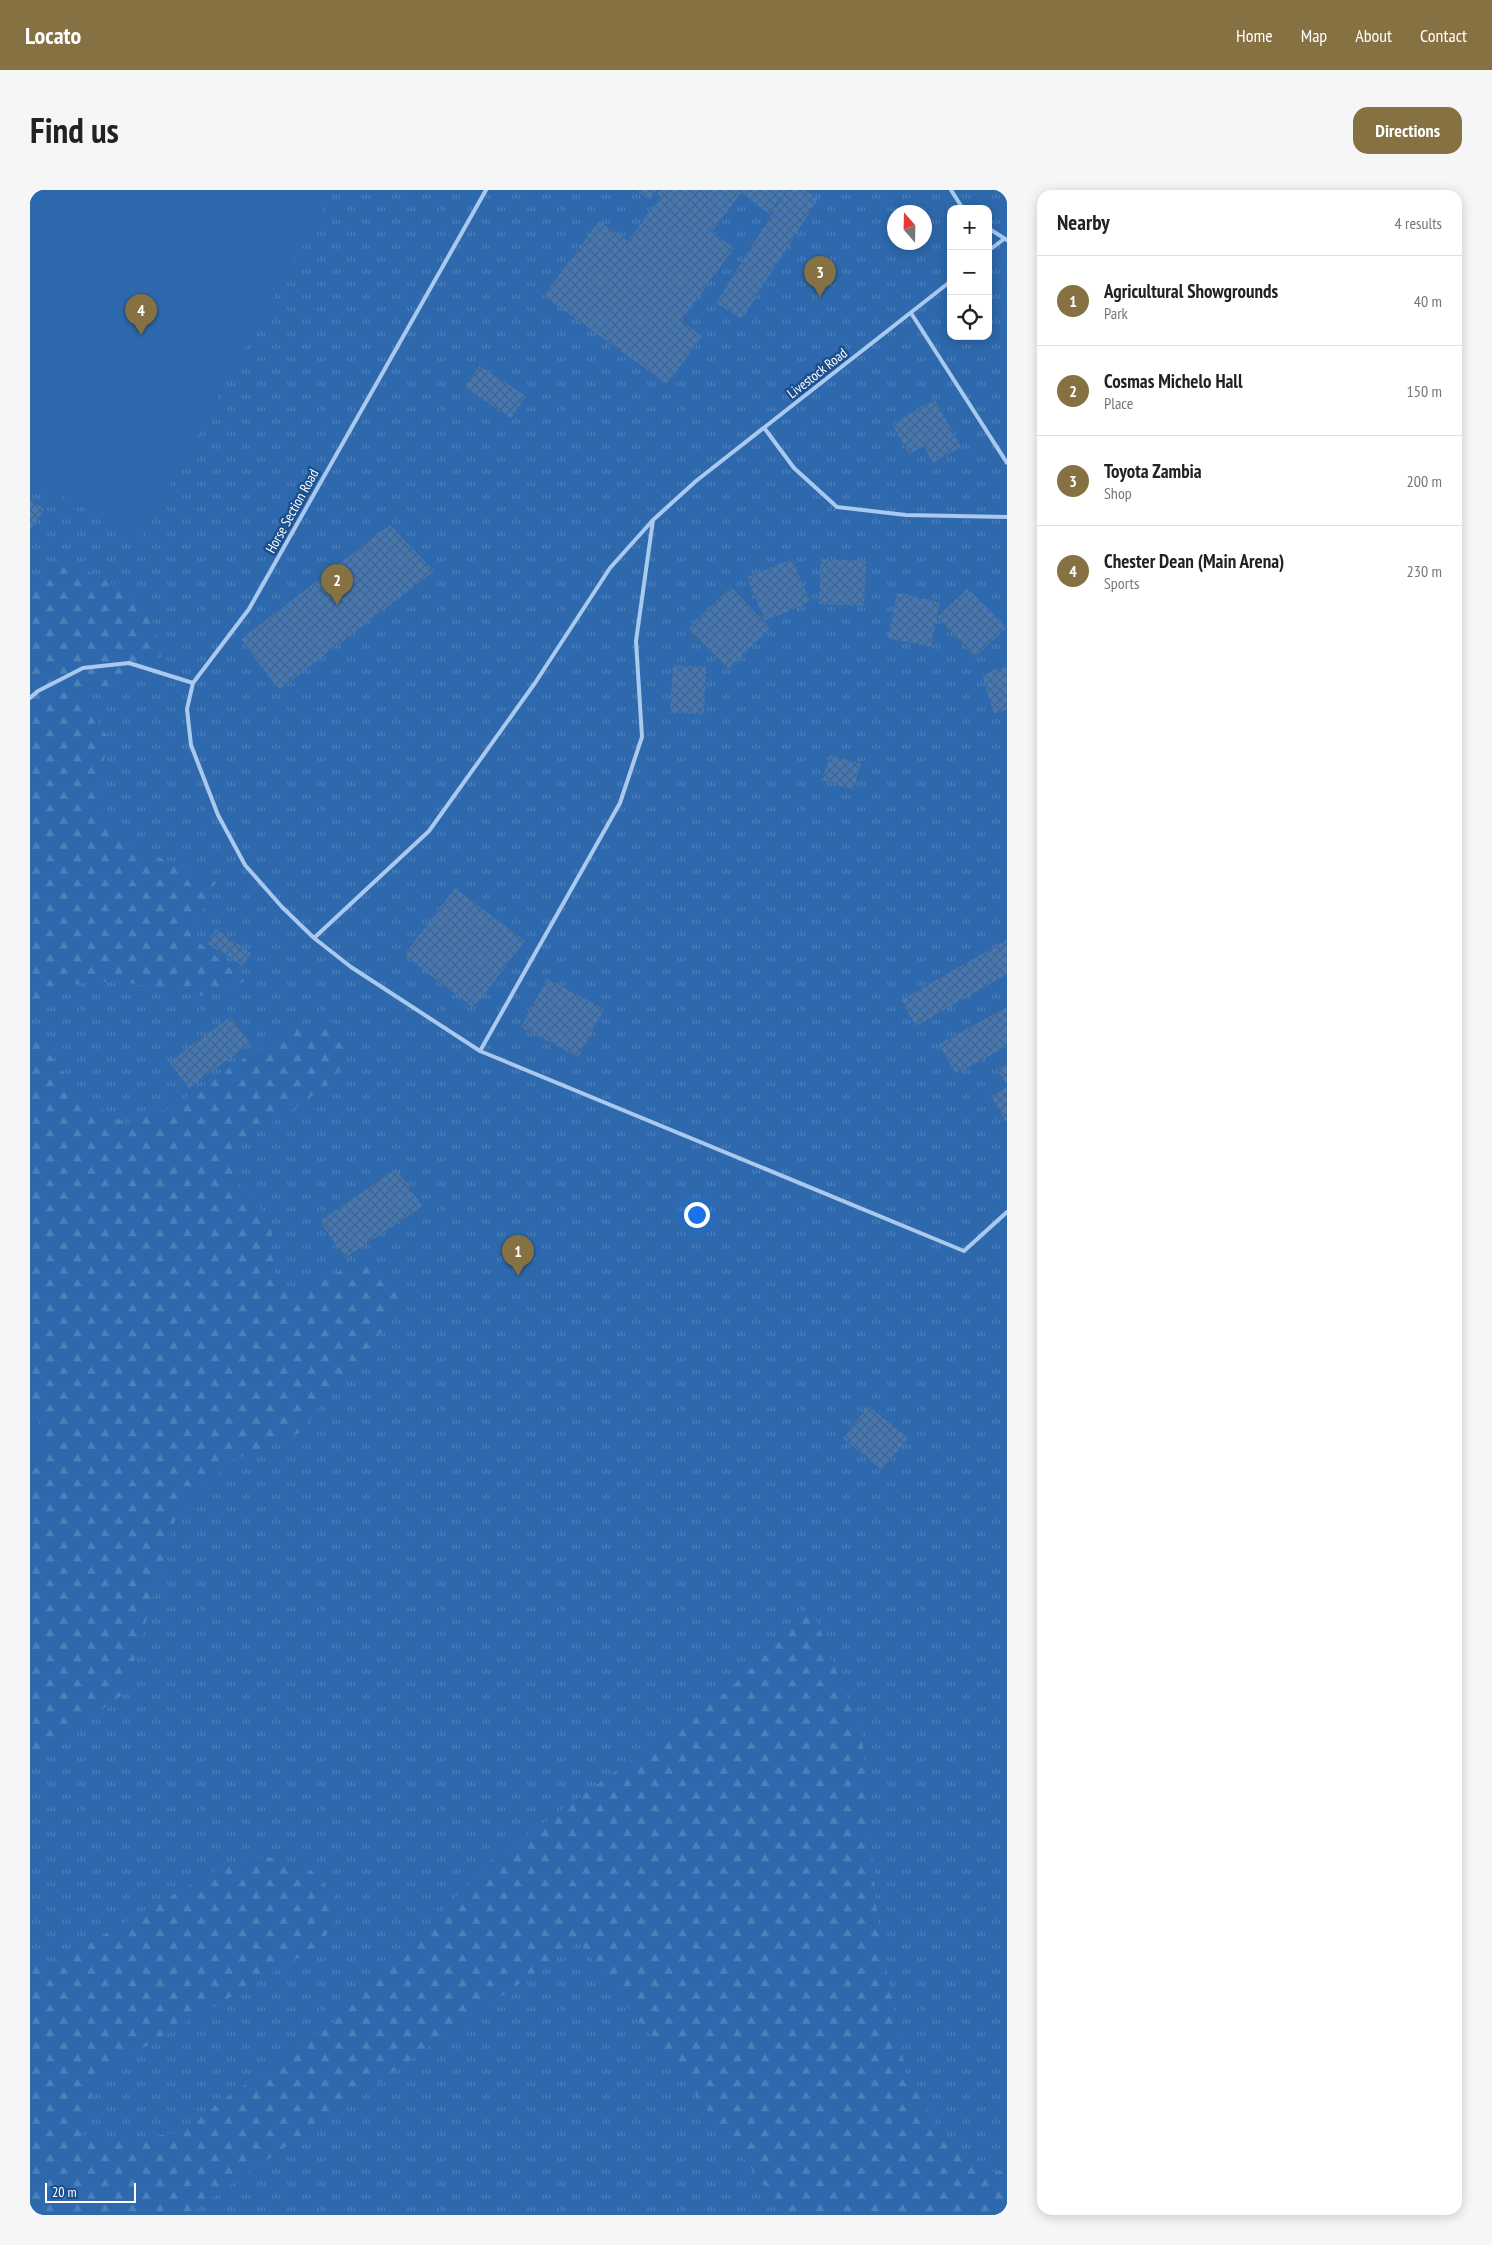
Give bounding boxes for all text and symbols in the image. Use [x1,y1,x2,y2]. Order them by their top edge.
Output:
text: Locato [25,20,81,51]
text: Home [1236,24,1273,47]
text: Map [1301,24,1327,47]
text: About [1355,24,1392,47]
text: Contact [1420,24,1467,47]
text: Find us [30,107,119,153]
button: Directions [1353,107,1462,154]
north arrow [887,205,932,250]
map controls [947,205,992,340]
button: + [947,205,992,250]
text: Nearby [1057,209,1110,236]
text: 4 results [1395,213,1442,233]
button: − [947,250,992,295]
pin: 3 [804,256,836,297]
text: Agricultural Showgrounds [1104,279,1278,303]
text: 1 [1069,291,1077,311]
text: 40 m [1414,291,1442,311]
pin: 4 [125,294,157,335]
button: locate [947,295,992,340]
text: Park [1104,303,1128,323]
street label: Livestock Road [783,344,851,402]
text: Cosmas Michelo Hall [1104,369,1243,393]
text: 2 [1069,381,1077,401]
text: 150 m [1407,381,1442,401]
text: Place [1104,393,1133,413]
text: Toyota Zambia [1104,459,1202,483]
street label: Horse Section Road [261,466,323,556]
text: 3 [1069,471,1077,491]
text: 200 m [1407,471,1442,491]
text: Shop [1104,483,1132,503]
text: Chester Dean (Main Arena) [1104,549,1284,573]
text: 4 [1069,561,1077,581]
text: 230 m [1407,561,1442,581]
pin: 2 [321,564,353,605]
text: Sports [1104,573,1139,593]
your location [684,1202,710,1228]
pin: 1 [502,1235,534,1276]
scale bar [45,2180,136,2203]
text: 20 m [52,2183,77,2201]

